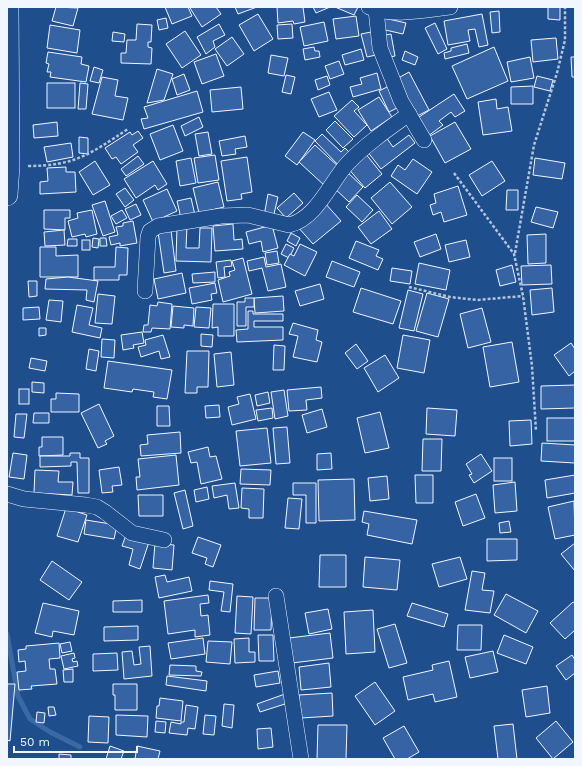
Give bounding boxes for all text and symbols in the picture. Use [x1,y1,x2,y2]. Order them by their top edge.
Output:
scale bar [14,728,137,754]
text: 50 m [20,735,50,749]

